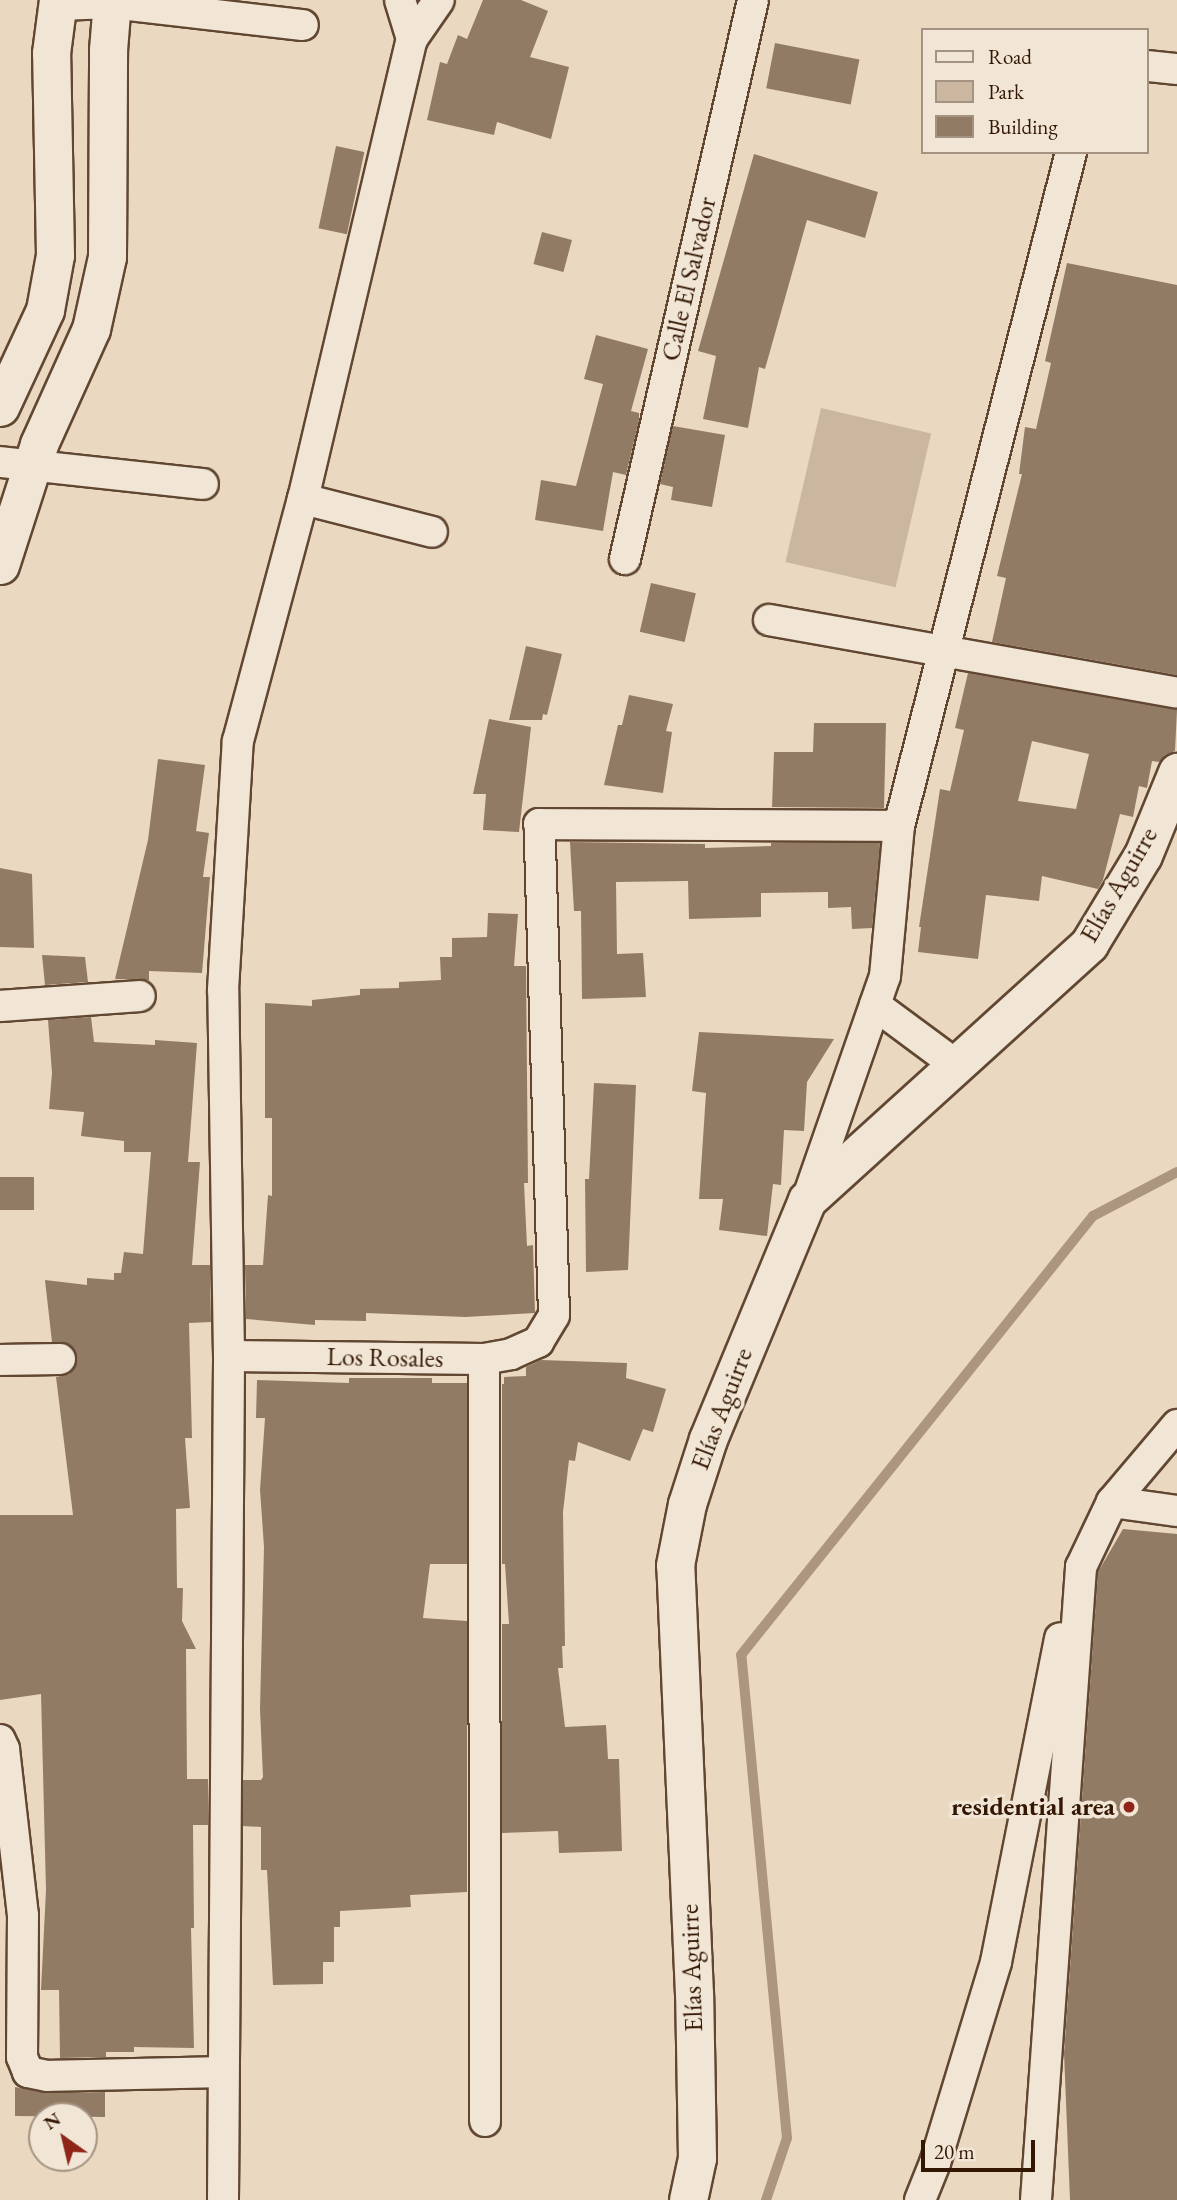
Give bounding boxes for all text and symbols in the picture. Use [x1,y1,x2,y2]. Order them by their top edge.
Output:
legend [922,28,1149,154]
text: Road [988,43,1032,70]
text: Park [988,78,1024,105]
text: Building [988,113,1058,140]
street label: Calle El Salvador [655,194,723,364]
street label: Elías Aguirre [1073,822,1165,948]
street label: Los Rosales [326,1341,444,1375]
street label: Elías Aguirre [684,1344,760,1474]
place label: residential area [951,1791,1115,1823]
marker: residential area [1121,1799,1137,1815]
street label: Elías Aguirre [674,1903,710,2033]
north arrow [28,2102,98,2172]
text: N [39,2106,65,2135]
scale bar [925,2126,1039,2170]
text: 20 m [934,2138,975,2165]

